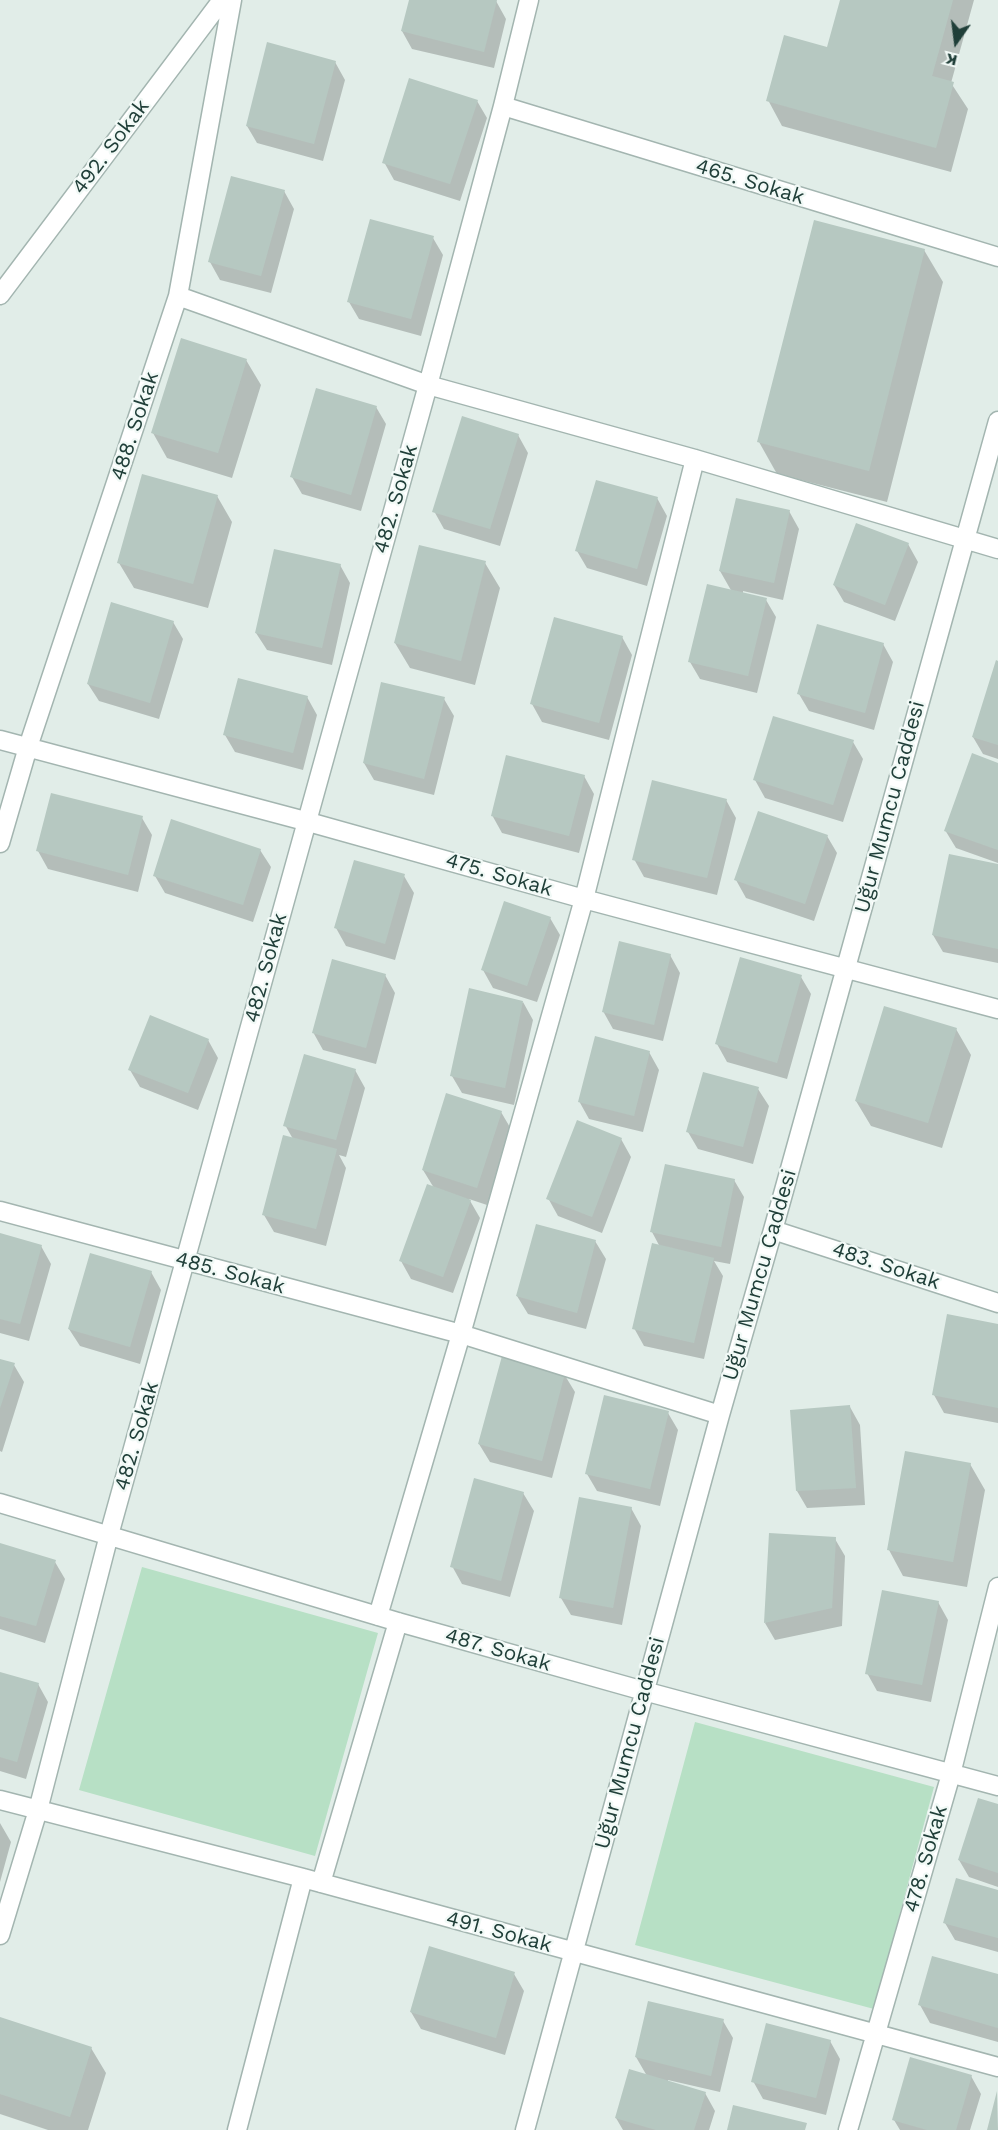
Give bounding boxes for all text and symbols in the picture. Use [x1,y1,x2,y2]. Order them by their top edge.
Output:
north arrow [926,12,986,72]
text: K [944,49,959,71]
street label: 492. Sokak [67,95,155,199]
street label: 465. Sokak [693,154,807,210]
street label: 488. Sokak [106,368,164,484]
street label: 482. Sokak [368,442,424,556]
street label: Uğur Mumcu Caddesi [850,698,930,916]
street label: 475. Sokak [443,848,555,902]
street label: 482. Sokak [239,910,293,1026]
street label: Uğur Mumcu Caddesi [718,1166,802,1384]
street label: 483. Sokak [829,1237,943,1295]
street label: 485. Sokak [173,1246,287,1300]
street label: 482. Sokak [109,1379,165,1493]
street label: 487. Sokak [442,1623,554,1677]
street label: Uğur Mumcu Caddesi [590,1634,670,1852]
street label: 478. Sokak [899,1802,953,1916]
street label: 491. Sokak [443,1906,555,1958]

